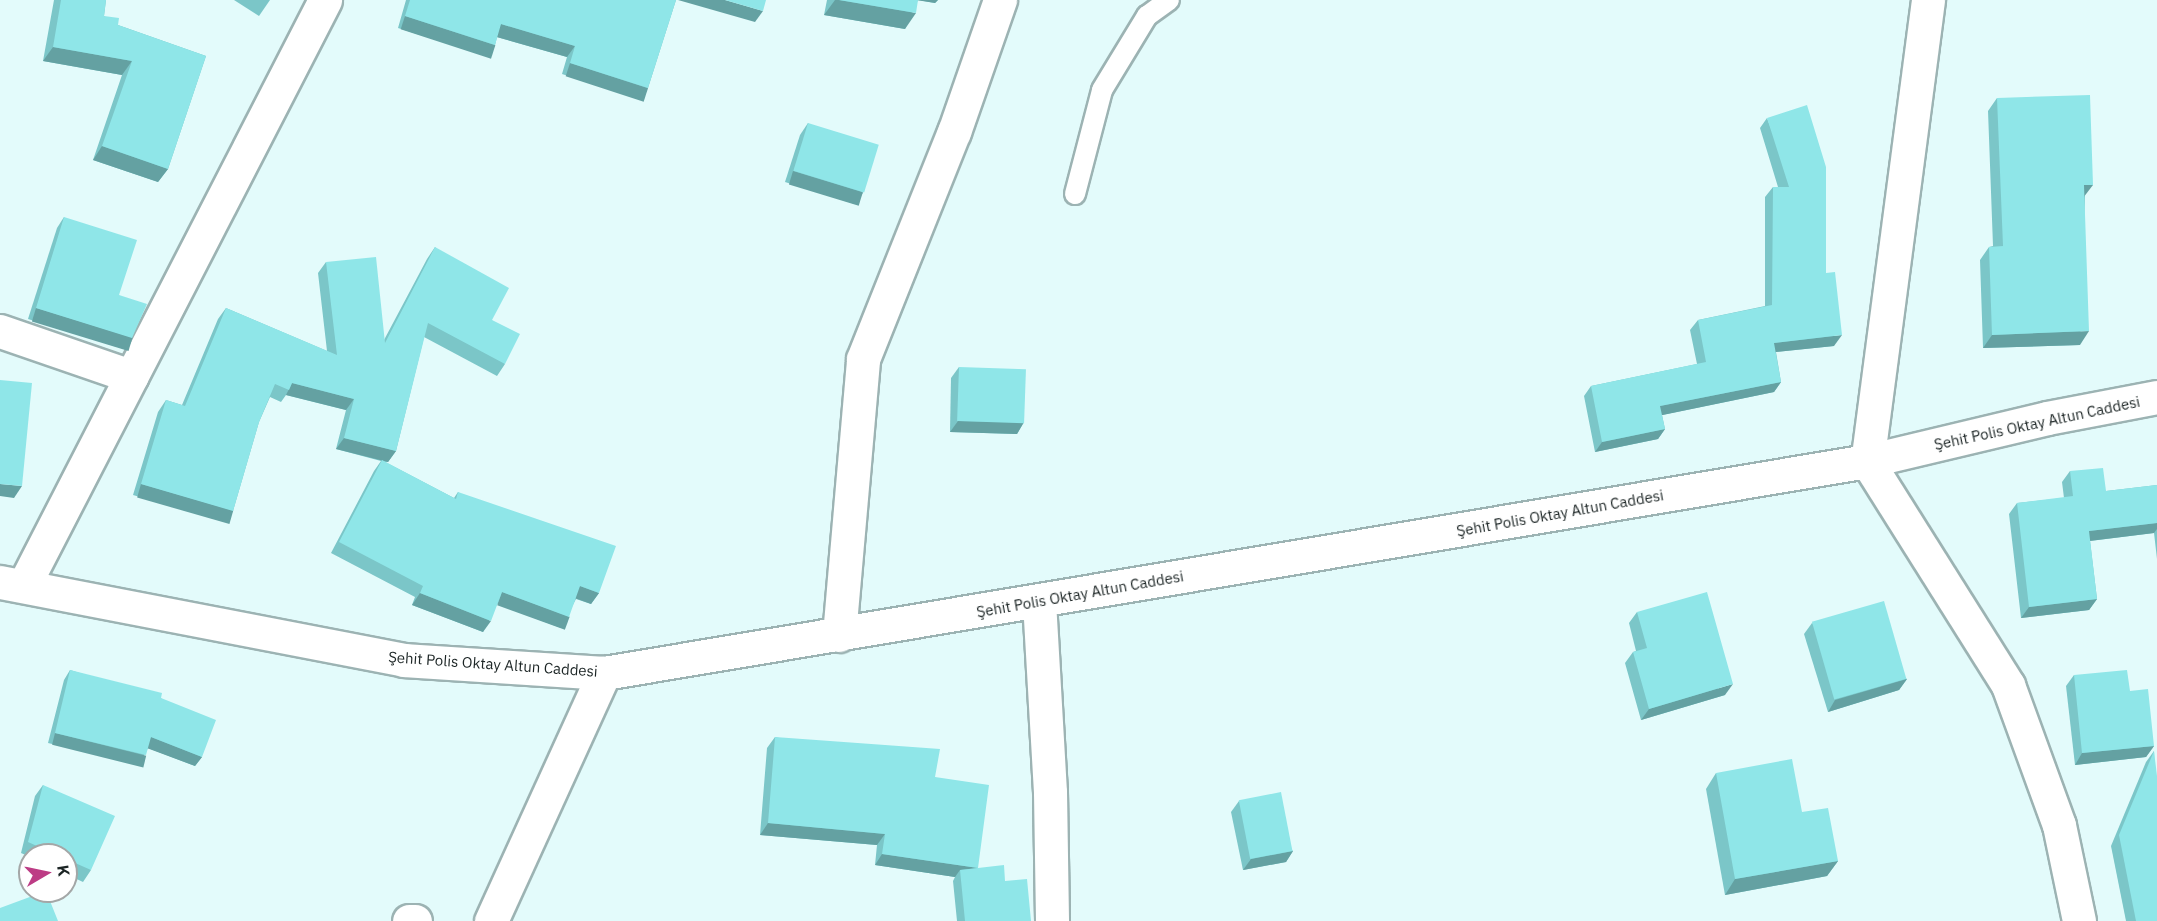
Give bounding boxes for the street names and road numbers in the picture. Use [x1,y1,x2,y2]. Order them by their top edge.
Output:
street label: Şehit Polis Oktay Altun Caddesi [1932,392,2142,454]
street label: Şehit Polis Oktay Altun Caddesi [1455,486,1665,540]
street label: Şehit Polis Oktay Altun Caddesi [975,567,1185,621]
street label: Şehit Polis Oktay Altun Caddesi [388,648,598,680]

